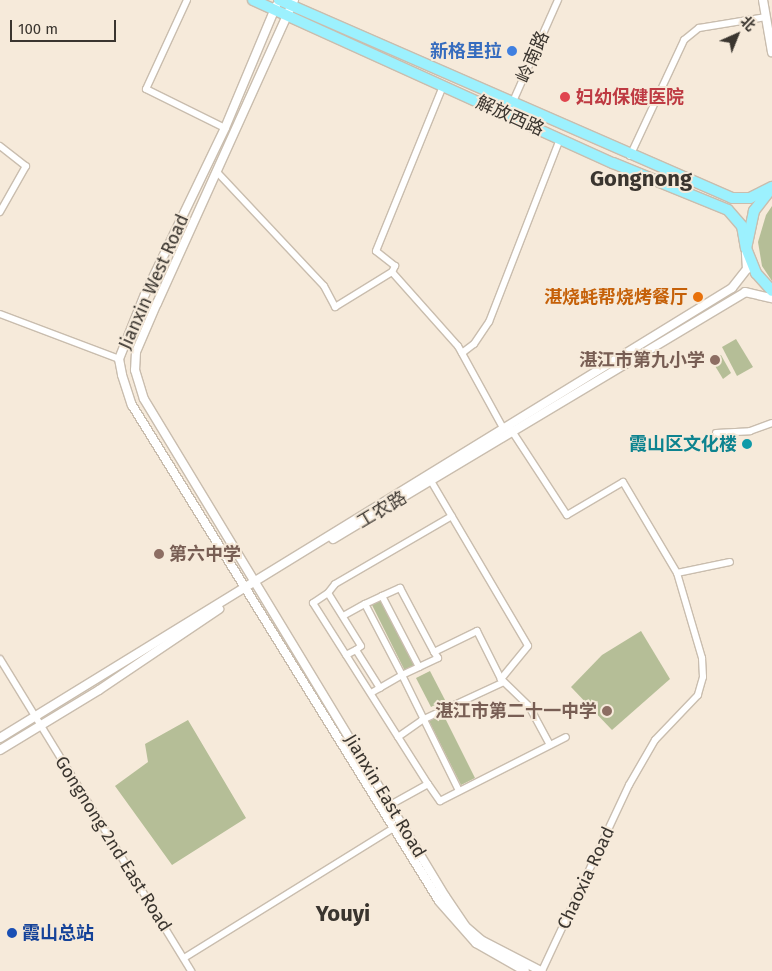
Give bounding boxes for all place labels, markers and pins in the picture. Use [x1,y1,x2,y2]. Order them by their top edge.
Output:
place label: 新格里拉 [430,40,502,62]
marker: 新格里拉 [506,45,518,57]
place label: 妇幼保健医院 [576,86,684,108]
marker: 妇幼保健医院 [558,90,572,104]
place label: 湛烧蚝帮烧烤餐厅 [544,286,688,308]
marker: 湛烧蚝帮烧烤餐厅 [692,291,704,303]
place label: 湛江市第九小学 [579,349,705,371]
marker: 湛江市第九小学 [709,354,721,366]
place label: 霞山区文化楼 [629,433,737,455]
marker: 霞山区文化楼 [741,438,753,450]
place label: 第六中学 [169,543,241,565]
marker: 第六中学 [153,548,165,560]
place label: 湛江市第二十一中学 [435,700,597,722]
marker: 湛江市第二十一中学 [601,705,613,717]
place label: 霞山总站 [22,922,94,944]
marker: 霞山总站 [6,927,18,939]

